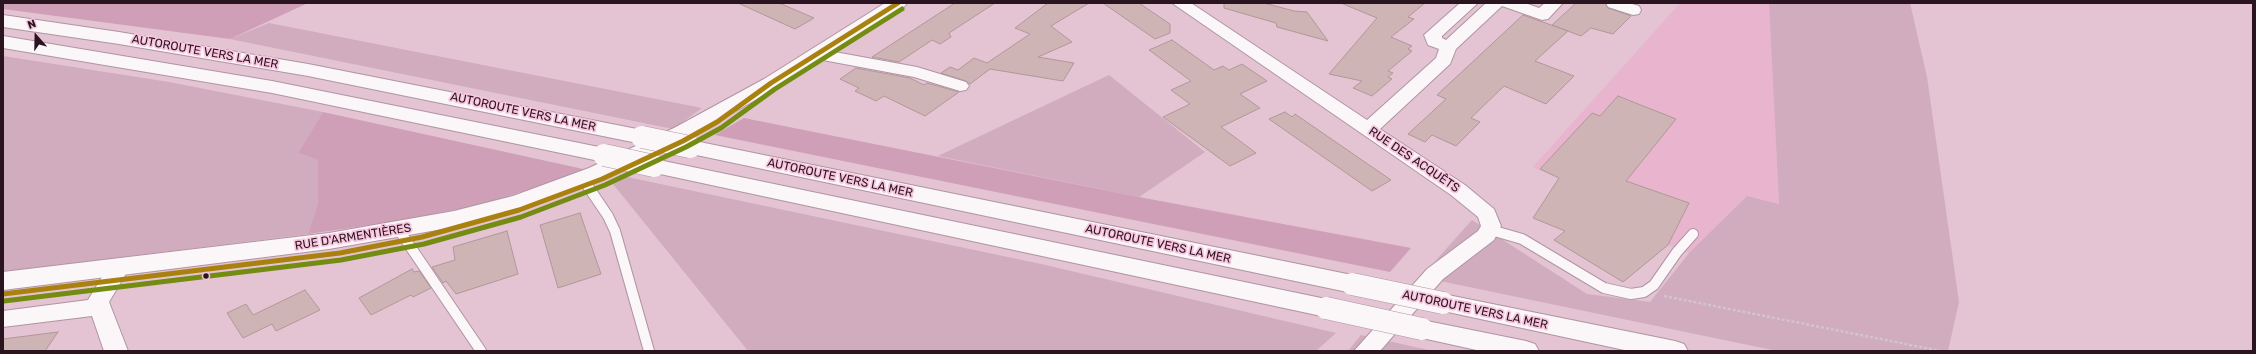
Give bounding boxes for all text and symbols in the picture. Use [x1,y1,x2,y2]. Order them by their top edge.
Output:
north arrow [16,16,56,56]
text: N [26,17,38,32]
street label: AUTOROUTE VERS LA MER [131,32,279,72]
street label: AUTOROUTE VERS LA MER [449,90,597,134]
street label: RUE DES ACQUÊTS [1366,124,1462,196]
street label: AUTOROUTE VERS LA MER [766,156,914,200]
street label: RUE D'ARMENTIÈRES [294,221,412,253]
street label: AUTOROUTE VERS LA MER [1084,222,1232,266]
unlabelled marker [201,271,211,281]
street label: AUTOROUTE VERS LA MER [1401,288,1549,332]

